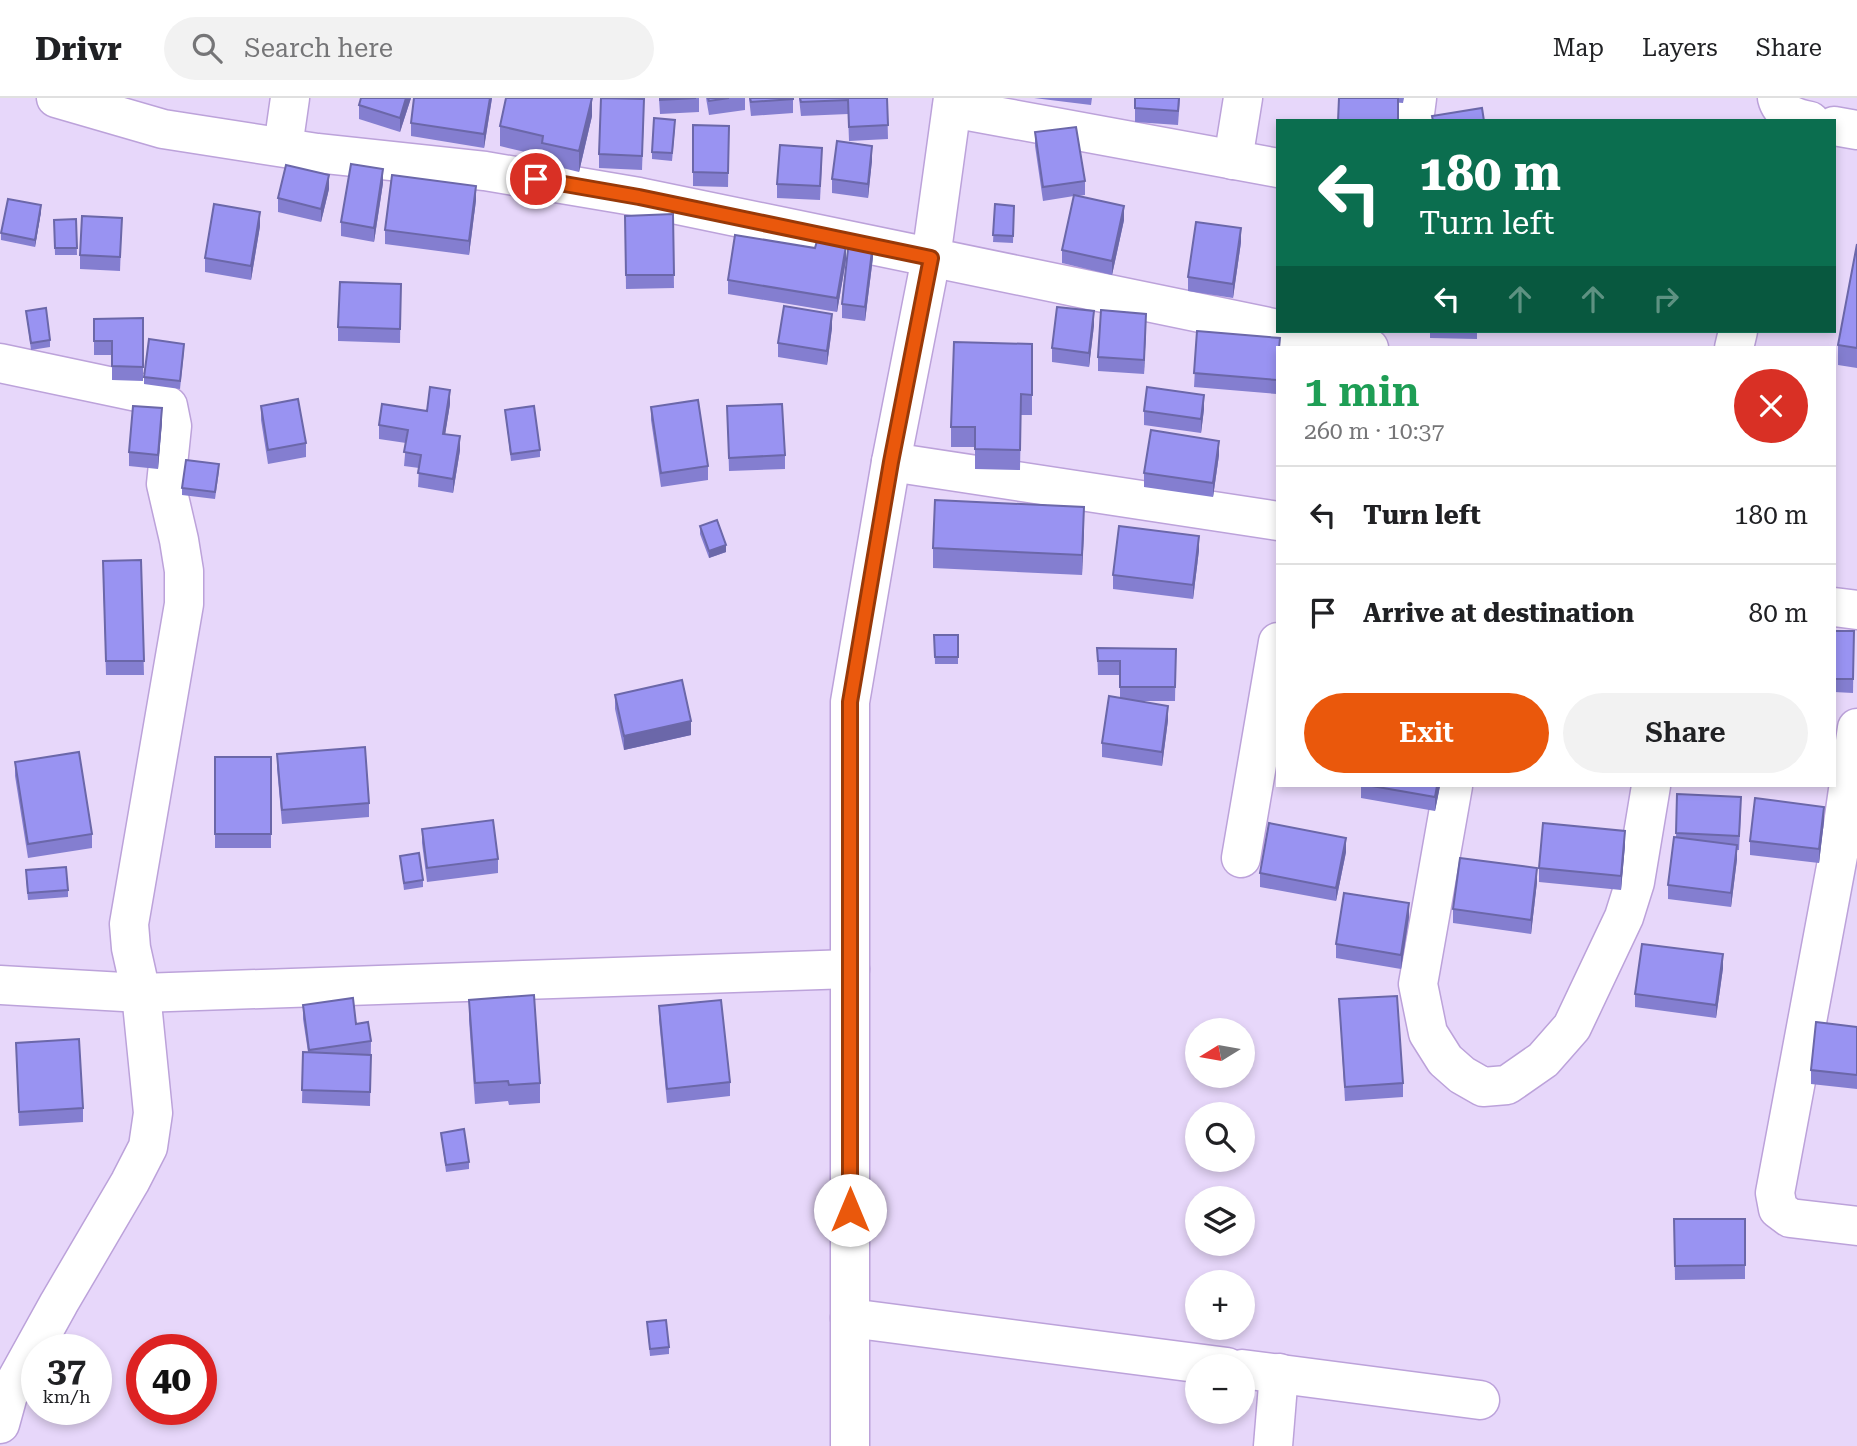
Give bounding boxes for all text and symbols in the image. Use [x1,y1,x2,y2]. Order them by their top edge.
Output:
search box [164,17,654,80]
text: Drivr [35,29,122,68]
icon: search [188,29,226,67]
text: Search here [244,33,393,63]
text: Map [1553,34,1604,62]
text: Layers [1642,34,1718,62]
text: Share [1756,34,1822,62]
text: 180 m [1419,145,1561,202]
icon: left [1304,147,1395,238]
pin [506,149,566,209]
icon: arrive [517,160,555,198]
text: Turn left [1419,204,1554,242]
icon: left [1428,280,1466,318]
icon: ahead [1501,280,1539,318]
icon: ahead [1574,280,1612,318]
icon: right [1647,280,1685,318]
text: 1 min [1304,367,1420,416]
button: close [1734,369,1808,443]
text: 260 m · 10:37 [1304,418,1444,445]
icon: left [1304,496,1342,534]
text: Turn left [1363,500,1481,530]
text: 180 m [1734,500,1808,530]
icon: arrive [1304,594,1342,632]
text: Arrive at destination [1363,598,1634,628]
text: 80 m [1749,598,1808,628]
button: Exit [1304,693,1549,773]
button: Share [1563,693,1808,773]
north arrow [1185,1018,1255,1088]
map controls [1185,1018,1255,1424]
button: search [1185,1102,1255,1172]
position arrow [813,1173,887,1247]
button: layers [1185,1186,1255,1256]
button: + [1185,1270,1255,1340]
speed limit sign: 40 [126,1334,217,1425]
text: 37 [47,1350,86,1391]
button: − [1185,1354,1255,1424]
text: km/h [42,1386,91,1407]

